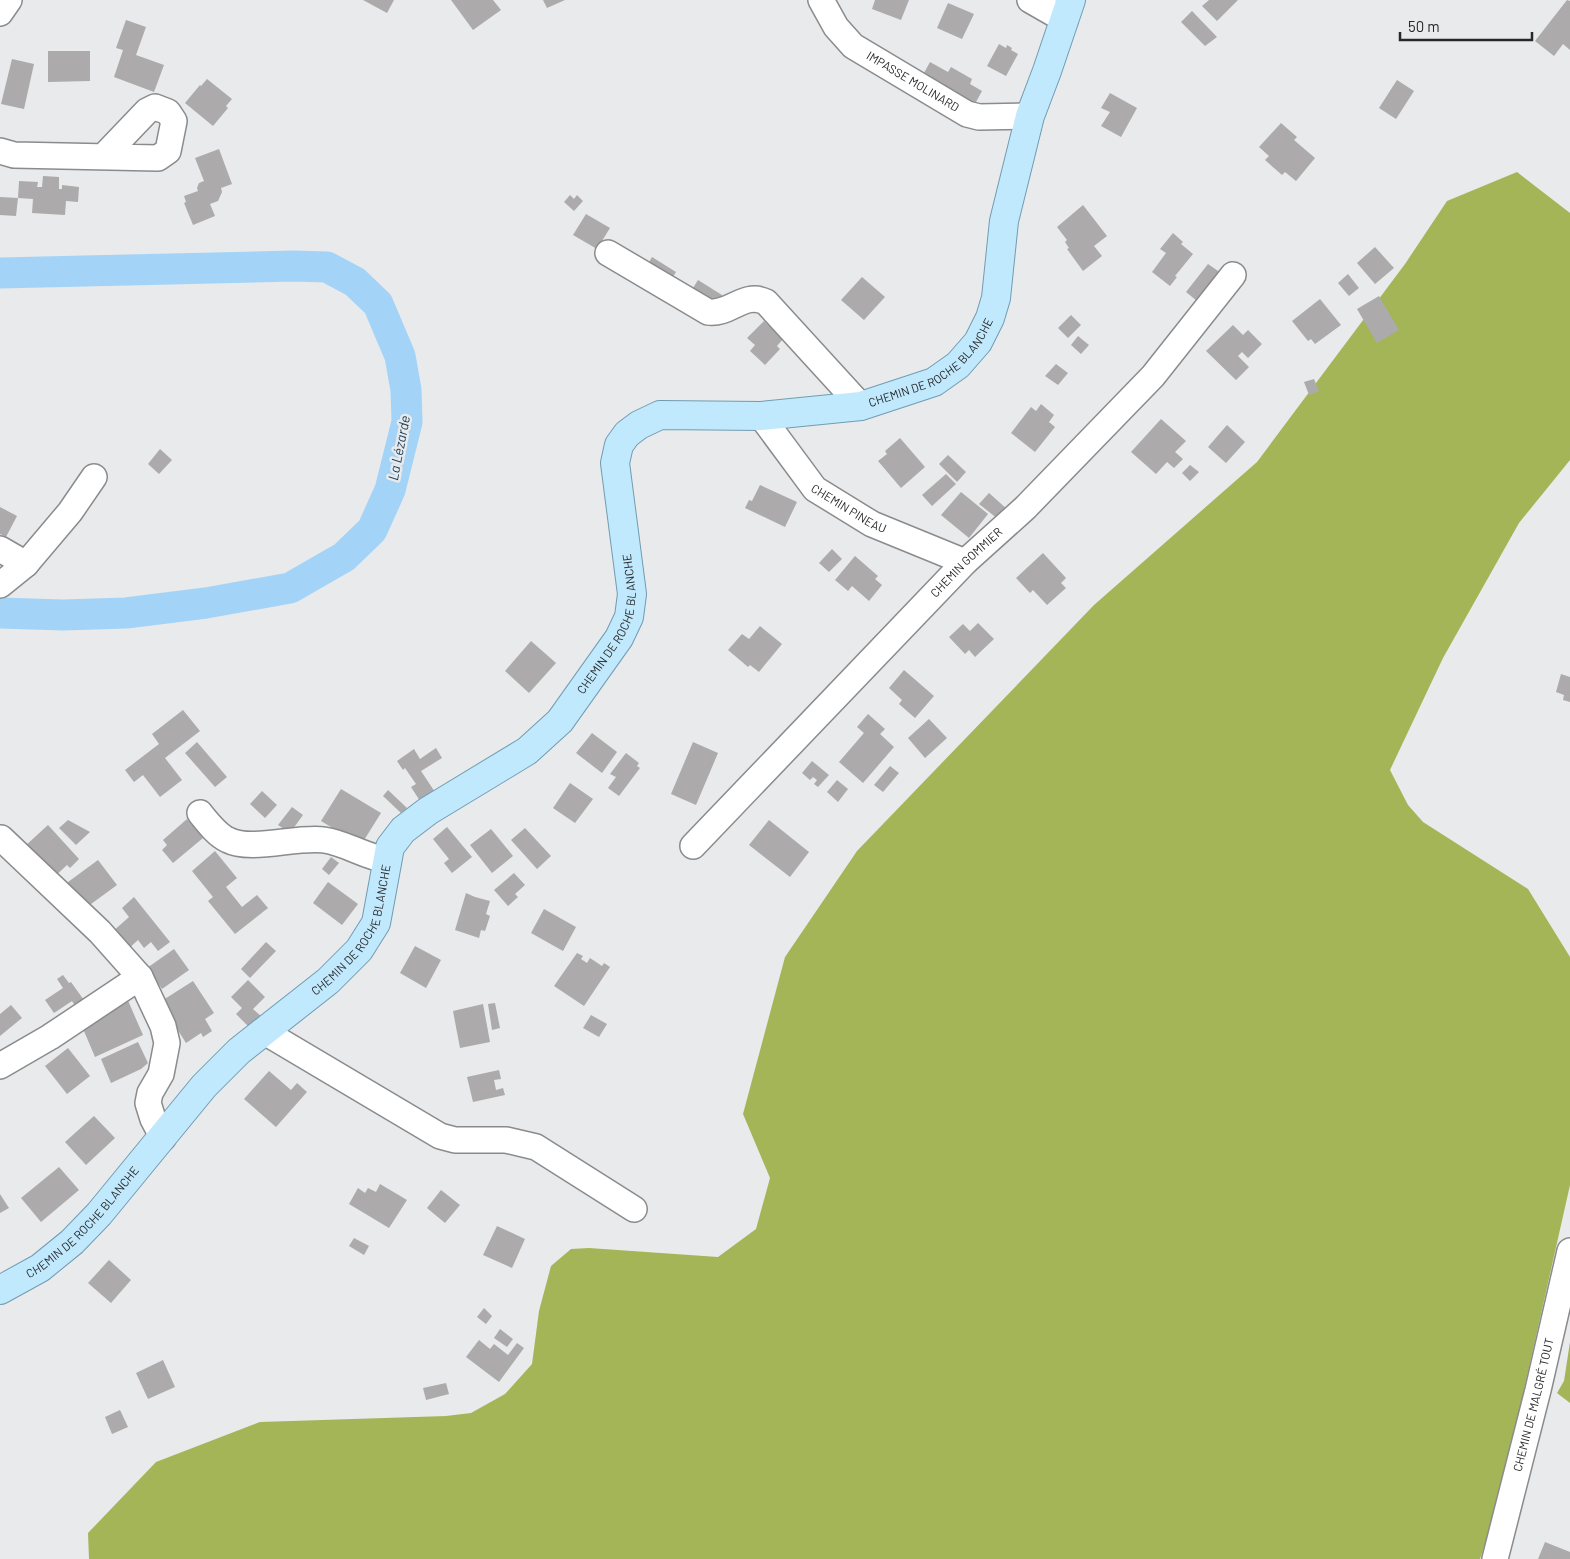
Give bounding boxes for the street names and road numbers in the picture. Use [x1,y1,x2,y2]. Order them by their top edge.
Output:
street label: IMPASSE MOLINARD [865,48,962,114]
street label: CHEMIN DE ROCHE BLANCHE [867,315,995,409]
street label: CHEMIN PINEAU [809,480,889,535]
street label: CHEMIN GOMMIER [927,524,1005,600]
street label: CHEMIN DE ROCHE BLANCHE [574,553,638,696]
street label: CHEMIN DE ROCHE BLANCHE [308,863,393,998]
street label: CHEMIN DE ROCHE BLANCHE [23,1163,141,1280]
street label: CHEMIN DE MALGRÉ TOUT [1510,1336,1556,1473]

